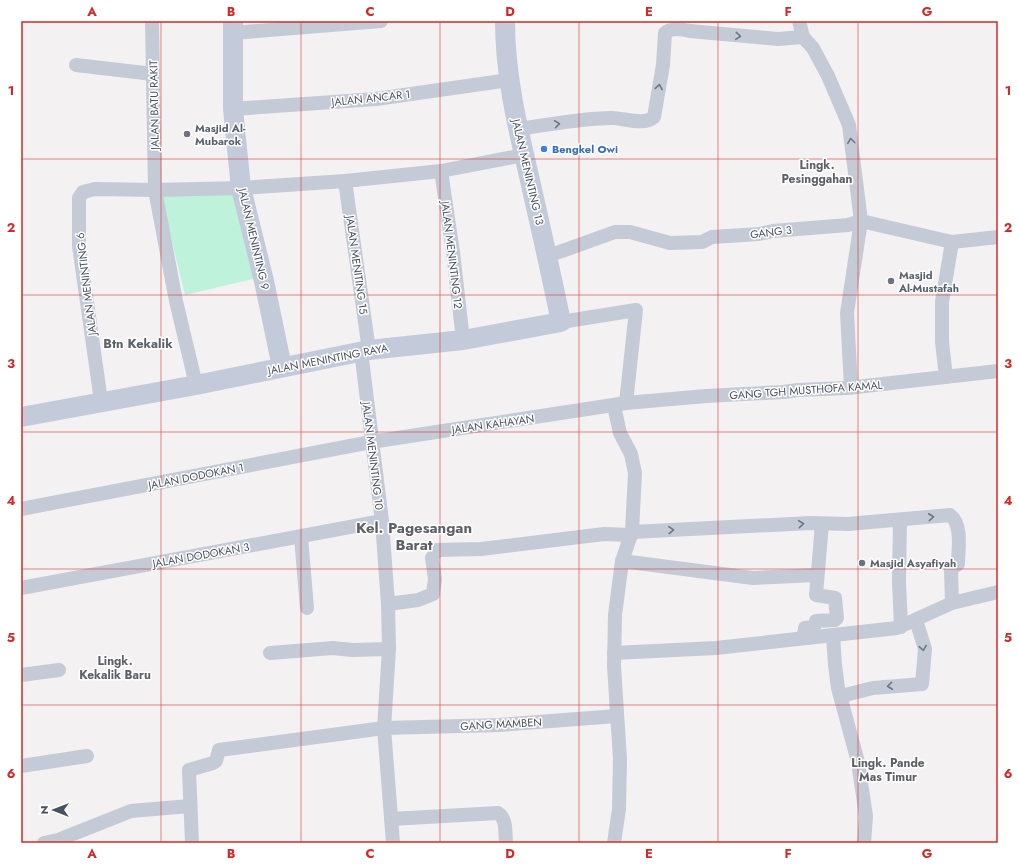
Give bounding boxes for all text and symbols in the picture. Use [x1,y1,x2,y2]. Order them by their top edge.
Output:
text: A [86,2,97,21]
text: B [227,2,236,21]
text: C [365,2,375,21]
text: D [505,2,515,21]
text: E [645,2,653,21]
text: F [784,2,792,21]
text: G [922,2,933,21]
one-way arrow [735,31,741,40]
street label: JALAN BATU RAKIT [145,60,163,152]
text: 1 [8,81,14,100]
text: 1 [1005,81,1011,100]
one-way arrow [655,84,663,90]
street label: JALAN ANCAR 1 [329,86,411,110]
street label: JALAN MENINTING 13 [508,116,548,226]
place label: Masjid Al- Mubarok [195,120,246,149]
one-way arrow [553,120,560,129]
marker: Masjid Al- Mubarok [182,129,192,139]
one-way arrow [847,138,856,144]
place label: Bengkel Owi [552,141,618,157]
marker: Bengkel Owi [539,144,549,154]
district label: Lingk. Pesinggahan [782,156,853,188]
street label: JALAN MENINTING 9 [234,185,273,291]
street label: JALAN MENINTING 12 [437,198,467,310]
street label: JALAN MENITING 15 [342,213,372,316]
text: 2 [7,218,15,237]
text: 2 [1004,218,1012,237]
street label: GANG 3 [749,222,793,242]
street label: JALAN MENINTING 6 [72,232,100,338]
place label: Masjid Al-Mustafah [898,267,959,296]
marker: Masjid Al-Mustafah [886,276,896,286]
district label: Btn Kekalik [103,334,173,353]
street label: JALAN MENINTING RAYA [265,339,390,379]
text: 3 [7,354,15,373]
text: 3 [1004,354,1012,373]
street label: GANG TGH MUSTHOFA KAMAL [729,377,883,403]
street label: JALAN MENINTING 10 [358,399,388,511]
street label: JALAN KAHAYAN [449,410,535,438]
street label: JALAN DODOKAN 1 [145,459,245,493]
text: 4 [6,491,16,510]
text: 4 [1003,491,1013,510]
one-way arrow [928,513,934,522]
district label: Kel. Pagesangan Barat [356,517,472,556]
one-way arrow [798,520,804,529]
one-way arrow [668,526,674,535]
street label: JALAN DODOKAN 3 [149,539,251,572]
place label: Masjid Asyafiyah [870,555,956,571]
marker: Masjid Asyafiyah [857,558,867,568]
text: 5 [7,628,15,647]
text: 5 [1004,628,1012,647]
one-way arrow [919,645,927,651]
district label: Lingk. Kekalik Baru [79,652,151,684]
one-way arrow [887,681,893,690]
street label: GANG MAMBEN [460,714,542,734]
district label: Lingk. Pande Mas Timur [851,754,925,786]
text: 6 [7,764,16,783]
text: 6 [1004,764,1013,783]
north arrow [34,790,74,830]
text: N [36,806,52,814]
text: A [86,844,97,863]
text: B [227,844,236,863]
text: C [365,844,375,863]
text: D [505,844,515,863]
text: E [645,844,653,863]
text: F [784,844,792,863]
text: G [922,844,933,863]

